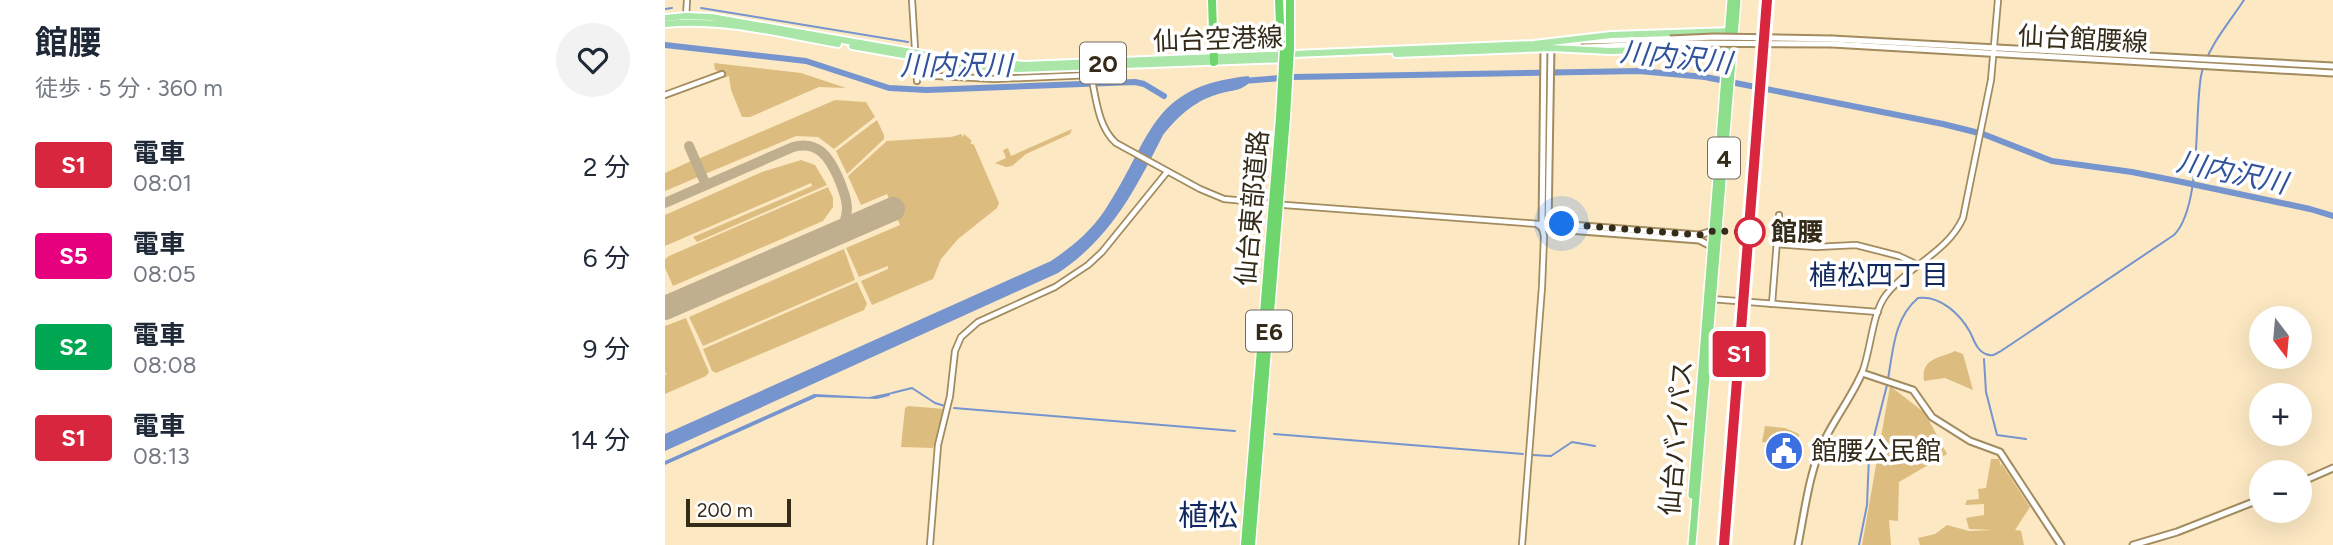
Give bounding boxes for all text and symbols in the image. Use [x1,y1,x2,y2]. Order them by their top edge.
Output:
street label: 仙台館腰線 [2017,20,2149,58]
street label: 仙台空港線 [1152,21,1284,57]
text: 館腰 [35,23,101,62]
button: heart [556,23,630,97]
water label: 川内沢川 [1619,34,1736,80]
road number: 20 [1080,42,1126,84]
water label: 川内沢川 [900,48,1015,82]
text: 徒歩 · 5 分 · 360 m [35,74,223,102]
street label: 仙台東部道路 [1229,129,1275,287]
text: 電車 [133,137,185,169]
road number: 4 [1708,138,1740,178]
water label: 川内沢川 [2174,144,2293,201]
text: S1 [61,150,86,179]
text: 2 分 [583,151,630,183]
text: 08:01 [133,169,192,197]
your location [1544,206,1579,241]
place label: 館腰 [1771,216,1823,248]
marker: 館腰 [1735,217,1765,247]
text: 電車 [133,228,185,260]
text: S5 [59,241,88,270]
text: 6 分 [583,242,630,274]
district label: 植松四丁目 [1809,258,1949,292]
text: 08:05 [133,260,196,288]
north arrow [2249,306,2312,369]
map controls [2249,306,2312,523]
road number: E6 [1246,310,1292,352]
text: 電車 [133,319,185,351]
line badge: S1 [1707,331,1771,377]
text: S2 [59,332,88,361]
text: 9 分 [583,333,630,365]
text: S1 [1727,339,1751,368]
text: 08:08 [133,351,197,379]
street label: 仙台バイパス [1653,359,1699,517]
button: + [2249,383,2312,446]
text: 電車 [133,410,185,442]
text: S1 [61,423,86,452]
text: 14 分 [571,424,630,456]
public building icon: 館腰公民館 [1763,430,1805,472]
place label: 館腰公民館 [1811,435,1941,467]
text: 08:13 [133,442,190,470]
button: − [2249,460,2312,523]
scale bar [686,496,791,528]
district label: 植松 [1178,497,1238,534]
text: 200 m [697,499,753,522]

